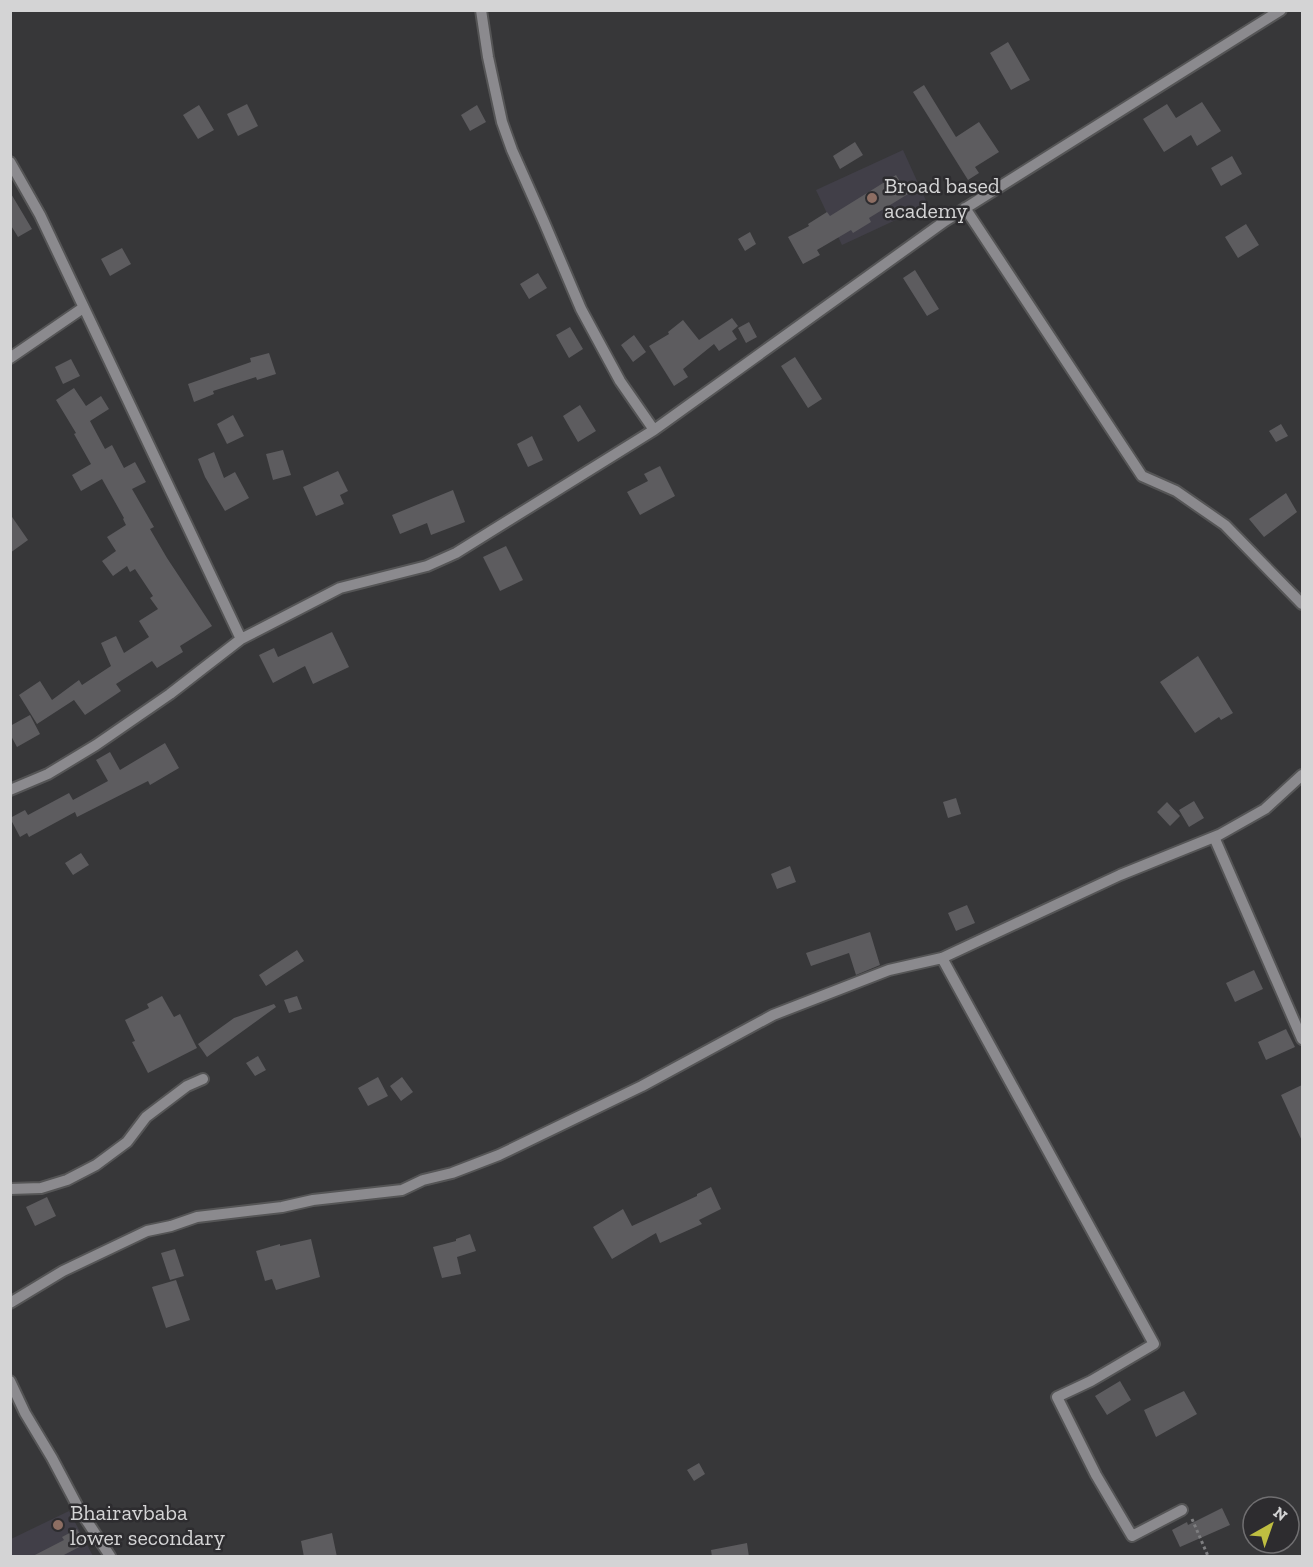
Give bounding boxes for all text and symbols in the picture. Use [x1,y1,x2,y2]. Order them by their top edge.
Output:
place label: Broad based academy [884,172,1000,224]
marker: Broad based academy [865,191,879,205]
north arrow [1241,1495,1301,1555]
place label: Bhairavbaba lower secondary [70,1499,226,1551]
text: N [1270,1503,1291,1525]
marker: Bhairavbaba lower secondary [51,1518,65,1532]

